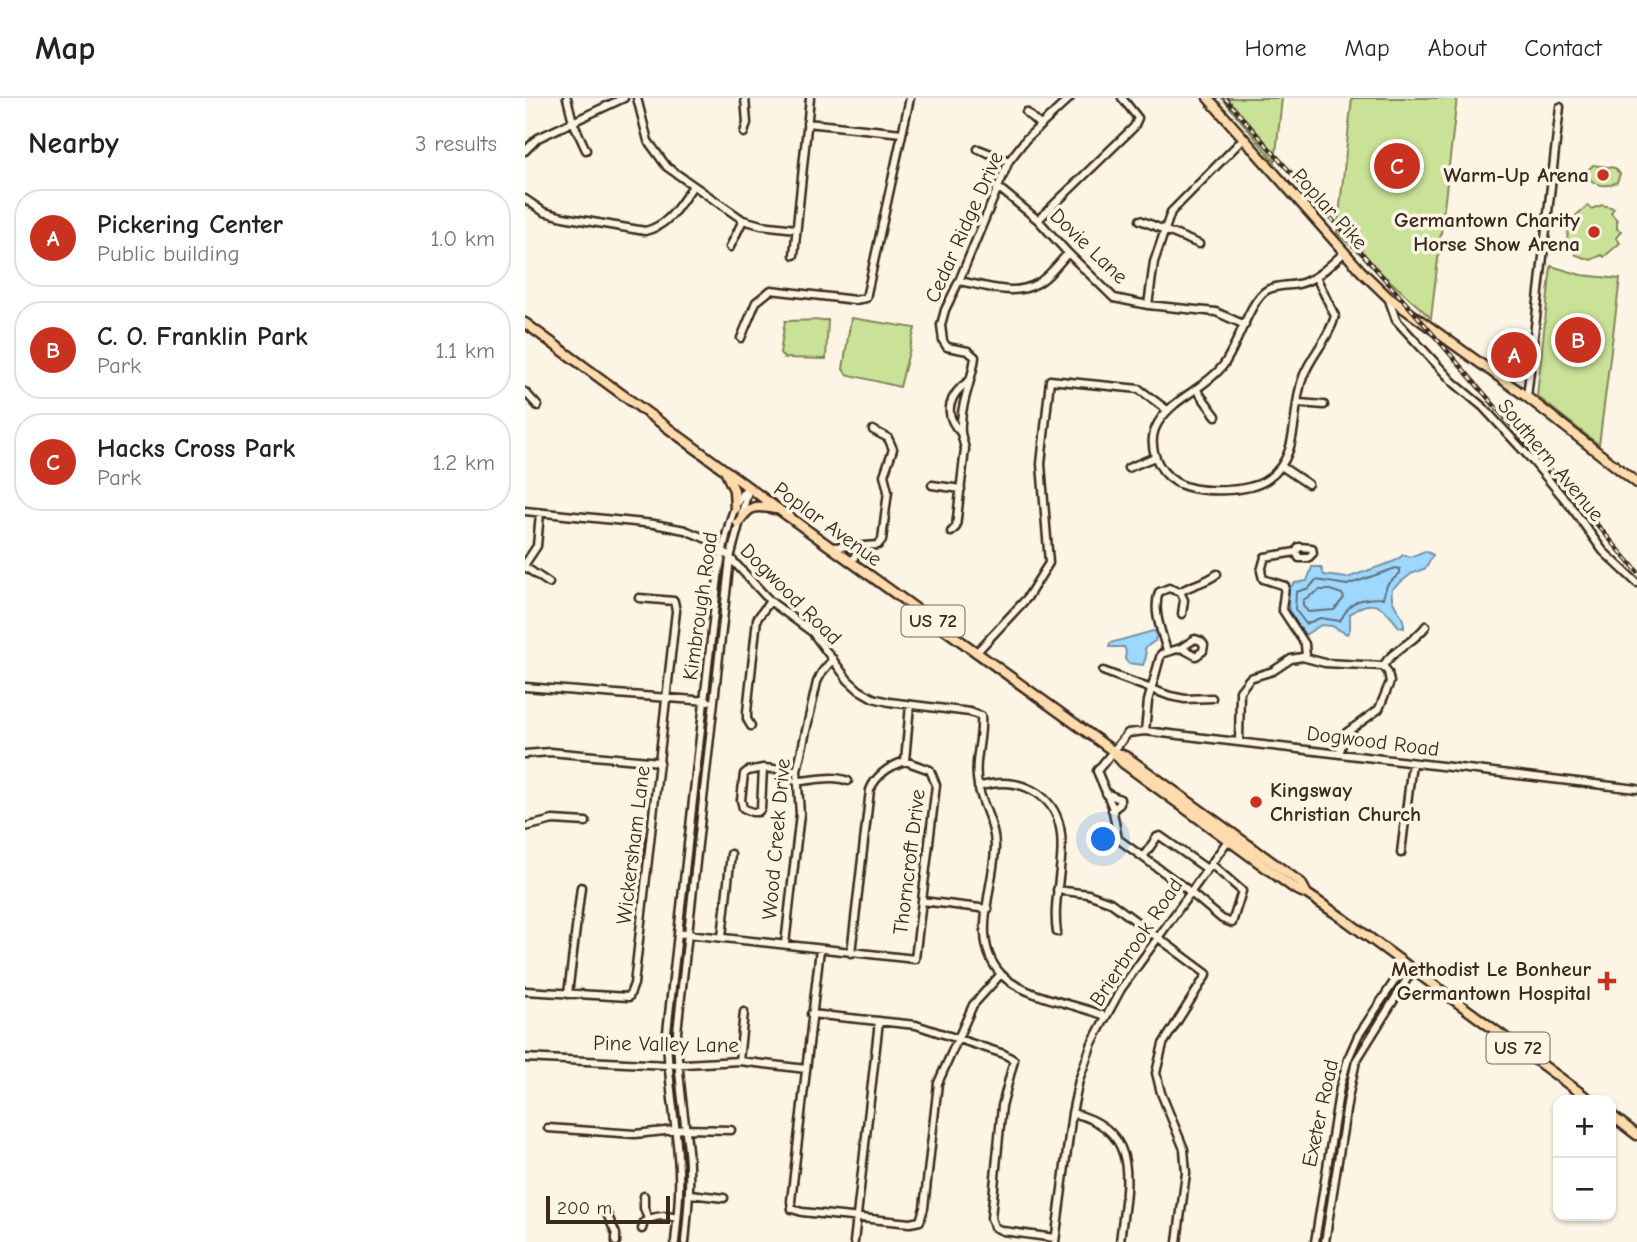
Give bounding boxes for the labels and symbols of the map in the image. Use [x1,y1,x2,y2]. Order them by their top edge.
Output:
pin: C [1374,140,1420,192]
street label: Cedar Ridge Drive [920,148,1008,306]
place label: Warm-Up Arena [1444,163,1589,187]
street label: Poplar Pike [1287,164,1373,254]
marker: Warm-Up Arena [1595,167,1611,183]
street label: Dovie Lane [1045,203,1133,289]
place label: Germantown Charity Horse Show Arena [1394,208,1580,256]
marker: Germantown Charity Horse Show Arena [1586,224,1602,240]
pin: B [1555,314,1601,366]
pin: A [1491,329,1537,381]
street label: Southern Avenue [1493,394,1609,526]
street label: Poplar Avenue [769,477,887,571]
street label: Kimbrough Road [678,530,722,682]
street label: Dogwood Road [735,538,847,650]
road number: US 72 [901,606,965,636]
street label: Dogwood Road [1305,721,1441,761]
street label: Wood Creek Drive [757,757,795,921]
street label: Wickersham Lane [611,764,655,926]
place label: Kingsway Christian Church [1270,778,1421,826]
street label: Thorncroft Drive [888,788,930,936]
marker: Kingsway Christian Church [1248,794,1264,810]
your location [1086,822,1120,856]
street label: Brierbrook Road [1084,874,1188,1010]
place label: Methodist Le Bonheur Germantown Hospital [1391,957,1592,1005]
marker: Methodist Le Bonheur Germantown Hospital [1597,971,1617,991]
street label: Pine Valley Lane [593,1031,739,1057]
road number: US 72 [1487,1032,1549,1064]
street label: Exeter Road [1297,1057,1343,1169]
scale bar [546,1193,670,1225]

